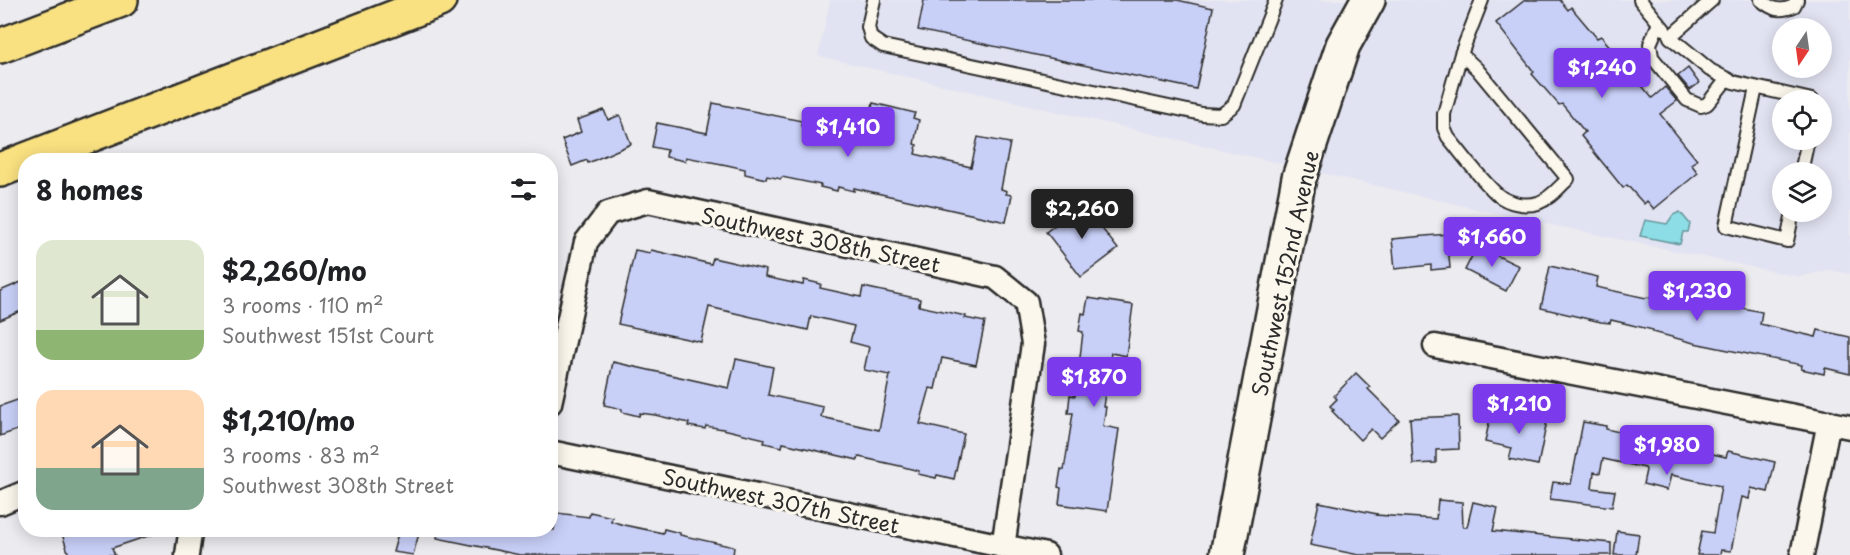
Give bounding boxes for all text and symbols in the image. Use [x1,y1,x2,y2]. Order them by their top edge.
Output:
north arrow [1772,18,1832,78]
map controls [1772,18,1832,222]
pin: $1,240 [1553,48,1651,99]
text: $1,240 [1568,52,1636,82]
button: locate [1772,90,1832,150]
pin: $1,410 [799,107,897,158]
text: $1,410 [816,111,880,141]
street label: Southwest 152nd Avenue [1242,147,1326,399]
button: layers [1772,162,1832,222]
text: 8 homes [36,170,143,209]
icon: filters [507,173,540,206]
pin: $2,260 [1033,189,1131,240]
text: $2,260 [1045,193,1119,223]
street label: Southwest 308th Street [699,198,943,280]
pin: $1,660 [1443,217,1541,268]
text: $1,660 [1458,221,1526,251]
text: $2,260/mo [222,251,366,290]
icon: home [84,264,156,336]
pin: $1,230 [1648,271,1746,322]
text: $1,230 [1663,275,1731,305]
text: 3 rooms · 110 m² [222,290,384,320]
text: Southwest 151st Court [222,320,434,350]
pin: $1,870 [1045,357,1143,408]
text: $1,870 [1061,361,1127,391]
pin: $1,210 [1470,384,1568,435]
text: $1,210 [1487,388,1551,418]
text: $1,210/mo [222,401,355,440]
icon: home [84,414,156,486]
pin: $1,980 [1618,425,1716,476]
text: $1,980 [1634,429,1700,459]
text: 3 rooms · 83 m² [222,440,380,470]
street label: Southwest 307th Street [660,459,902,541]
text: Southwest 308th Street [222,470,454,500]

